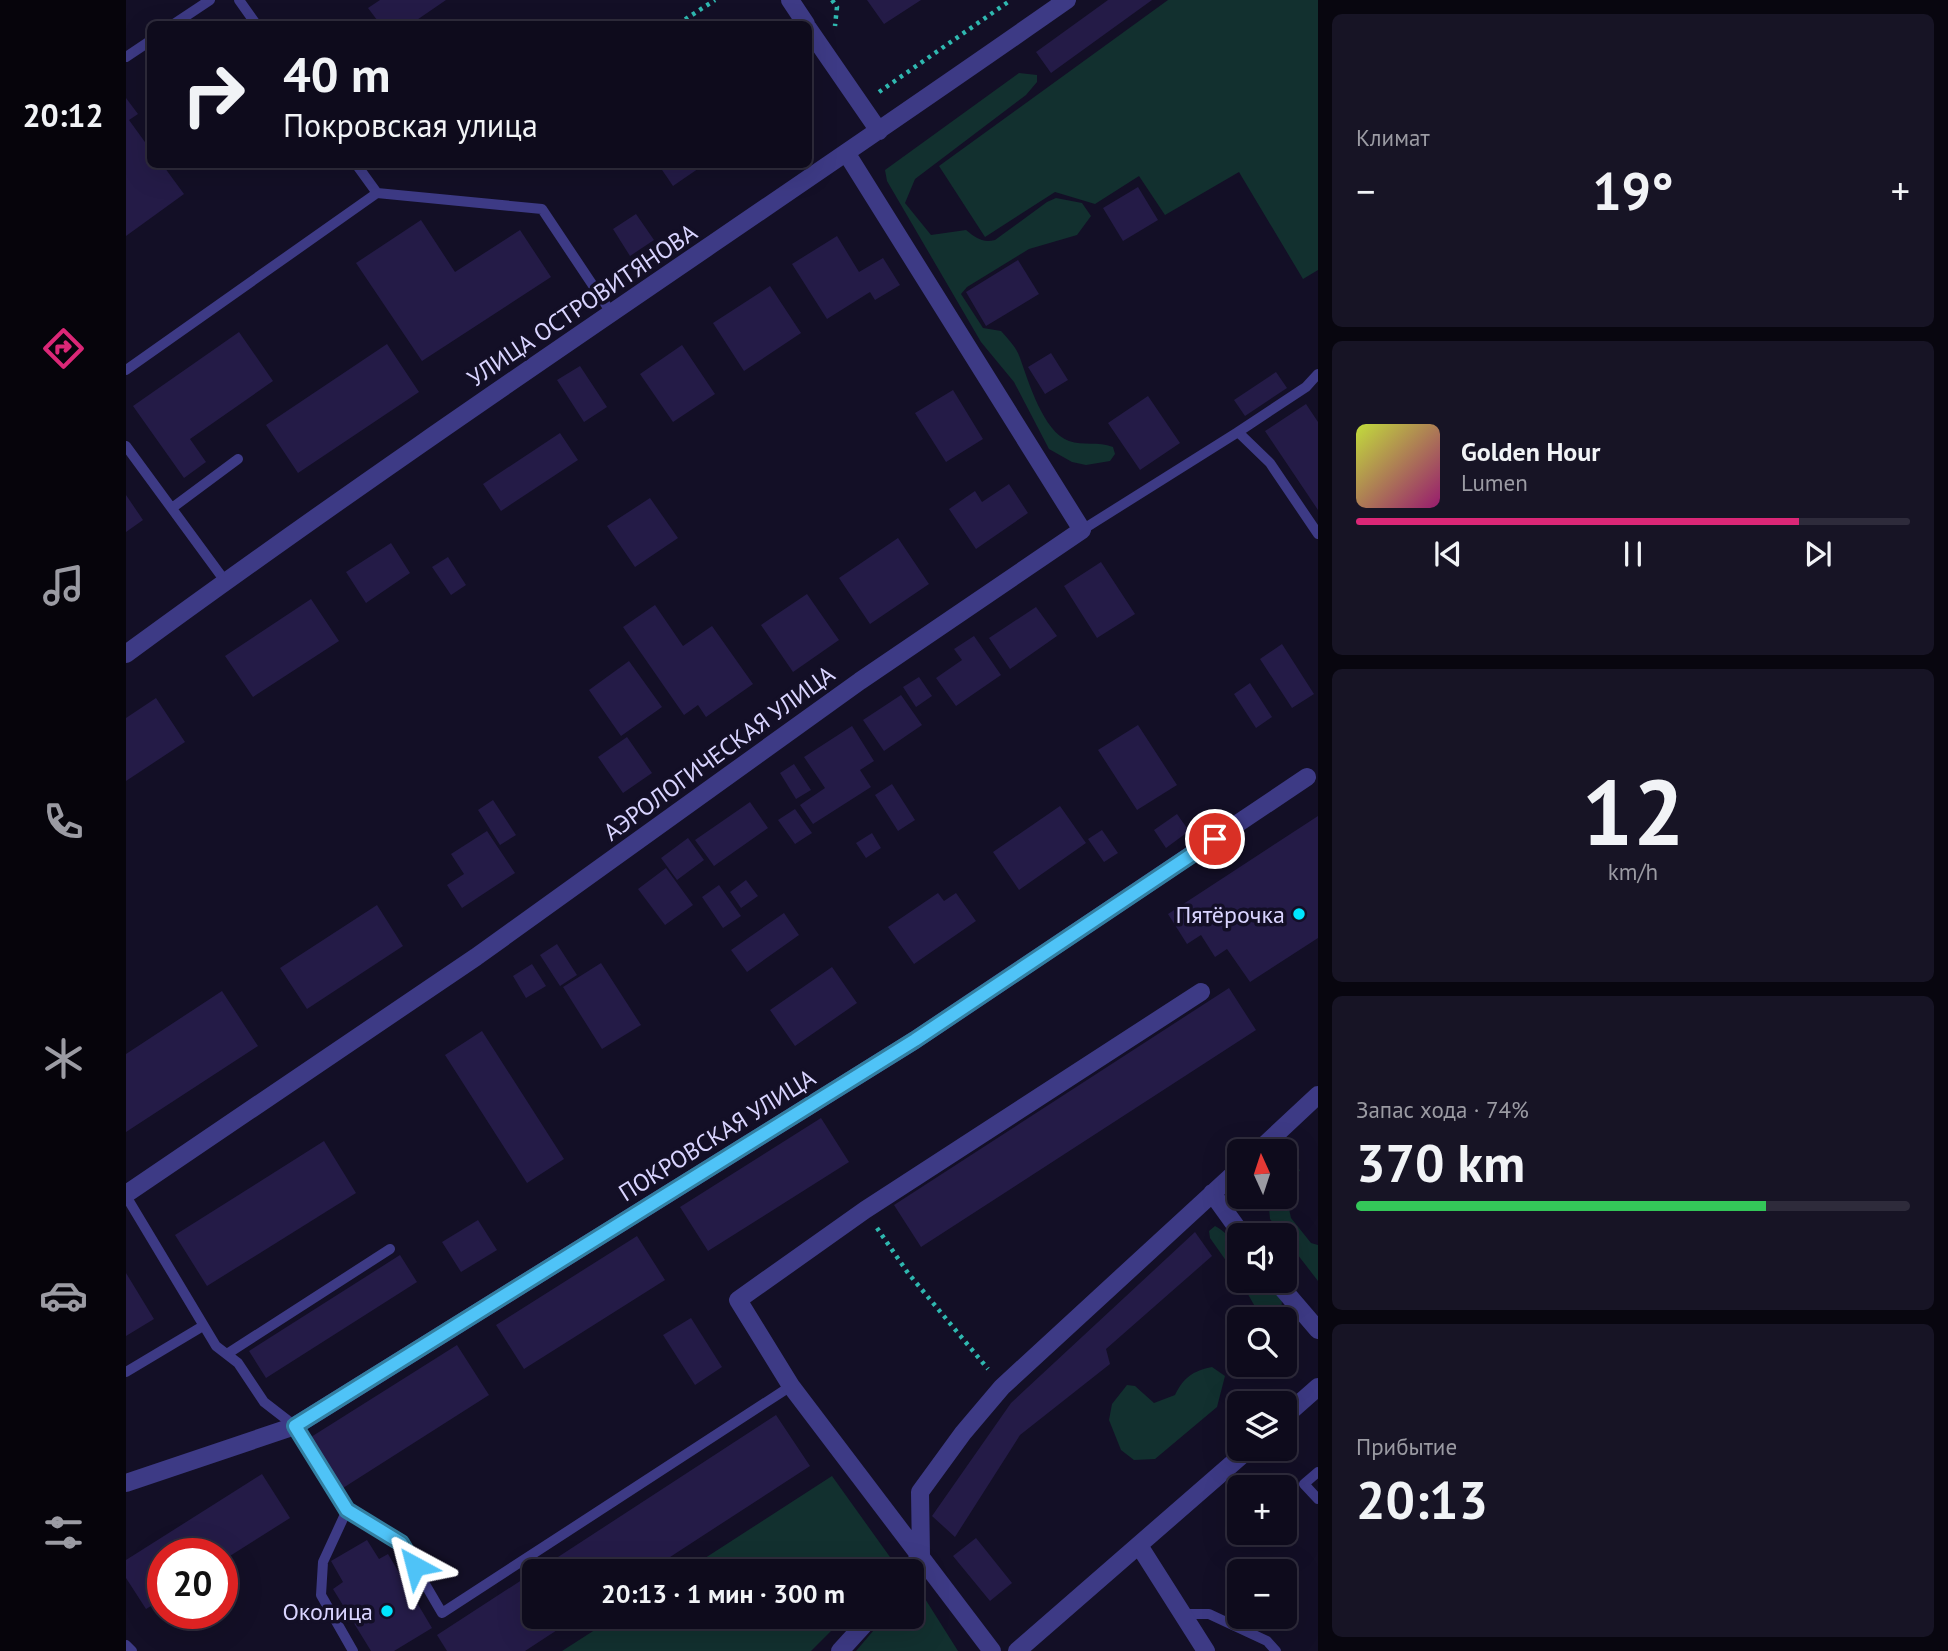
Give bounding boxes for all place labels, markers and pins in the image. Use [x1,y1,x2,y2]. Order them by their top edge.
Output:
pin [1185,809,1245,869]
place label: Пятёрочка [1175,899,1285,930]
marker: Пятёрочка [1291,906,1307,922]
place label: Околица [282,1596,373,1627]
marker: Околица [379,1603,395,1619]

